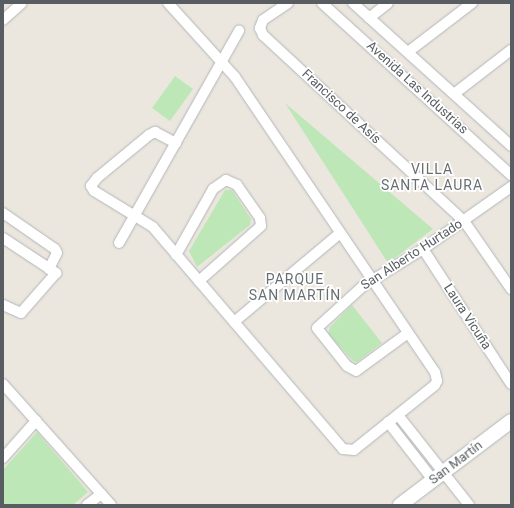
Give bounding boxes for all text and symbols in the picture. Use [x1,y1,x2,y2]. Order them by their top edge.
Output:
street label: Avenida Las Industrias [363,38,471,138]
street label: Francisco de Asís [298,66,384,148]
district label: VILLA SANTA LAURA [381,161,483,194]
street label: San Alberto Hurtado [358,216,466,294]
district label: PARQUE SAN MARTÍN [249,271,341,304]
street label: Laura Vicuña [440,281,494,353]
street label: San Martín [426,438,486,488]

